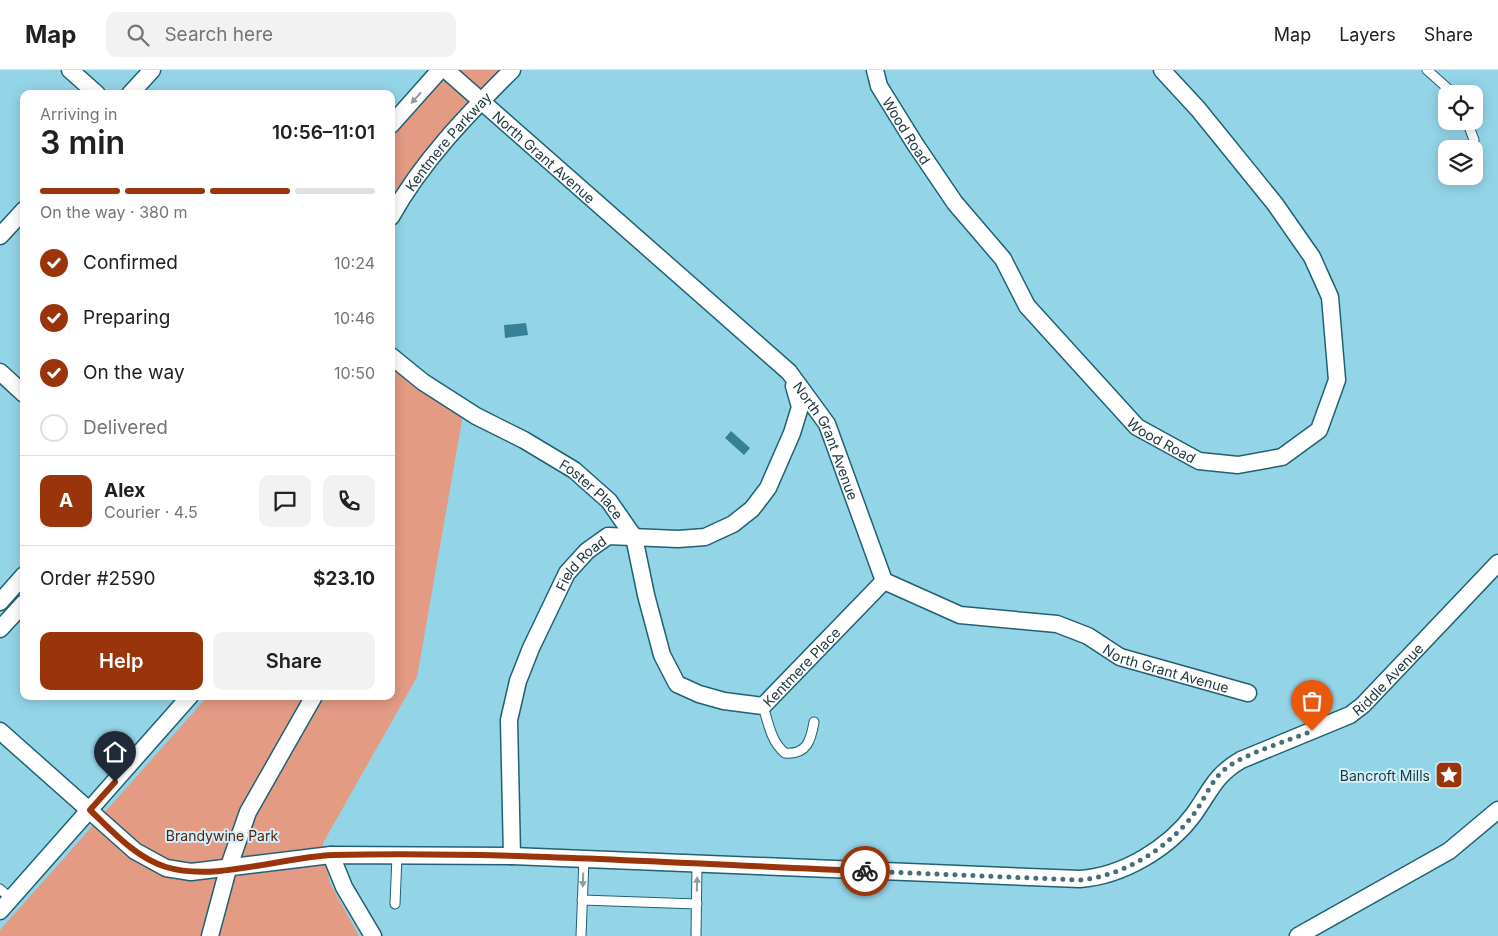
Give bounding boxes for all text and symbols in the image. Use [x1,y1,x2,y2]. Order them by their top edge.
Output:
search box [106,12,456,57]
text: Map [25,20,76,49]
icon: search [124,21,152,49]
text: Search here [164,23,273,46]
text: Map [1274,24,1311,45]
text: Layers [1339,24,1396,45]
text: Share [1424,24,1473,45]
map controls [1438,85,1483,185]
button: locate [1438,85,1483,130]
street label: Kentmere Parkway [401,88,494,194]
one-way arrow [410,91,422,103]
street label: Wood Road [879,94,935,167]
text: Arriving in [40,104,117,124]
street label: North Grant Avenue [490,107,599,206]
text: 10:56–11:01 [272,121,375,144]
text: 3 min [40,123,125,162]
button: layers [1438,140,1483,185]
text: On the way · 380 m [40,202,188,222]
icon: check [40,249,68,277]
text: Confirmed [83,251,178,274]
text: 10:24 [334,253,375,273]
icon: check [40,304,68,332]
text: Preparing [83,306,170,329]
text: 10:46 [334,308,375,328]
icon: check [40,359,68,387]
text: On the way [83,361,185,384]
text: 10:50 [334,363,375,383]
street label: North Grant Avenue [790,378,862,502]
street label: Wood Road [1124,414,1199,466]
text: Delivered [83,416,168,439]
street label: Foster Place [557,455,627,522]
button: chat [259,475,311,527]
button: phone [323,475,375,527]
text: Alex [104,479,145,502]
text: A [59,489,73,512]
text: Courier · 4.5 [104,502,198,522]
street label: Field Road [551,532,609,593]
text: Order #2590 [40,567,156,590]
text: $23.10 [313,567,375,590]
street label: Kentmere Place [759,623,843,710]
button: Help [40,632,203,690]
button: Share [213,632,375,690]
street label: Riddle Avenue [1349,639,1426,719]
street label: North Grant Avenue [1100,640,1231,696]
pin [1291,680,1333,731]
icon: bag [1298,687,1326,715]
pin [94,731,136,782]
icon: home [101,738,129,766]
place icon: Bancroft Mills [1434,760,1464,790]
place label: Bancroft Mills [1340,767,1430,784]
park label: Brandywine Park [166,827,278,844]
courier [840,846,890,896]
icon: bike [851,857,879,885]
one-way arrow [579,872,587,888]
one-way arrow [693,875,701,891]

